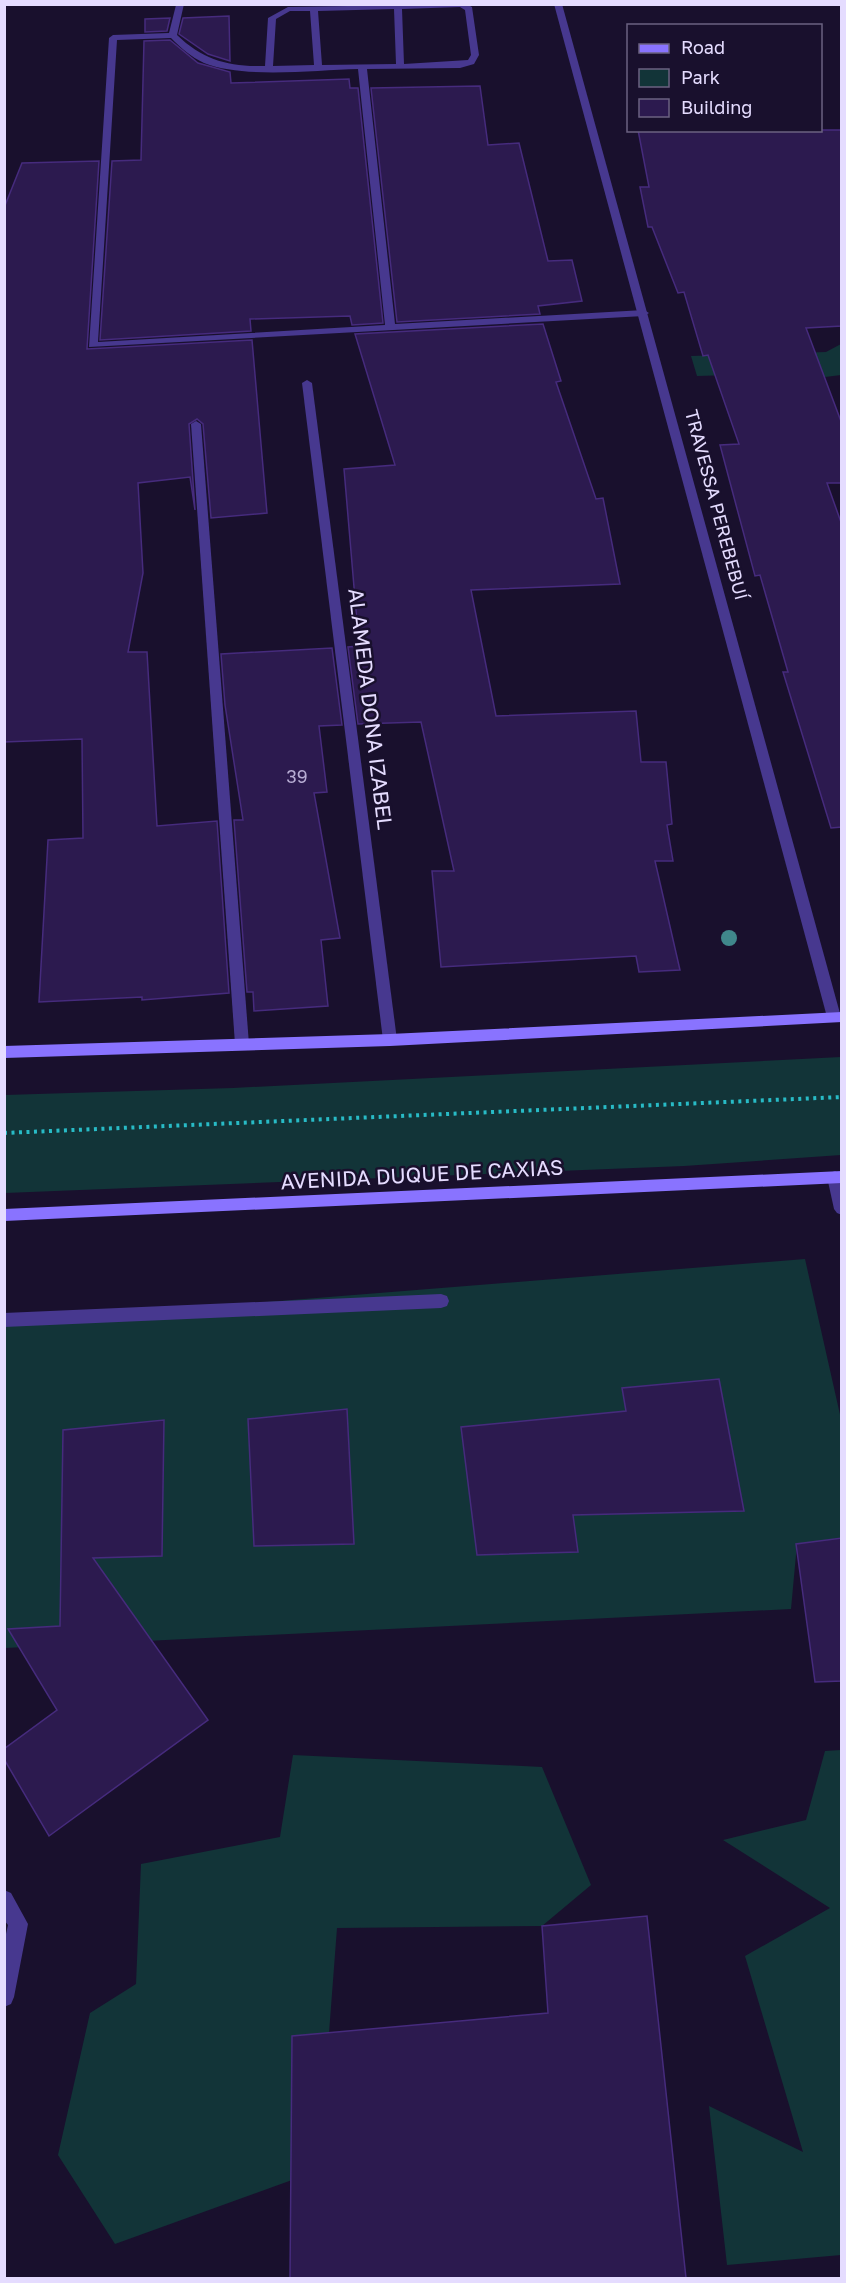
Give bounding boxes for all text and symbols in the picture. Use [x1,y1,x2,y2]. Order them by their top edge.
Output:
legend [627,24,822,132]
text: Road [681,36,725,58]
text: Park [681,66,720,88]
text: Building [681,96,752,118]
street label: TRAVESSA PEREBEBUÍ [681,407,753,604]
street label: ALAMEDA DONA IZABEL [343,587,399,831]
house number: 39 [286,765,308,787]
street label: AVENIDA DUQUE DE CAXIAS [280,1154,564,1194]

